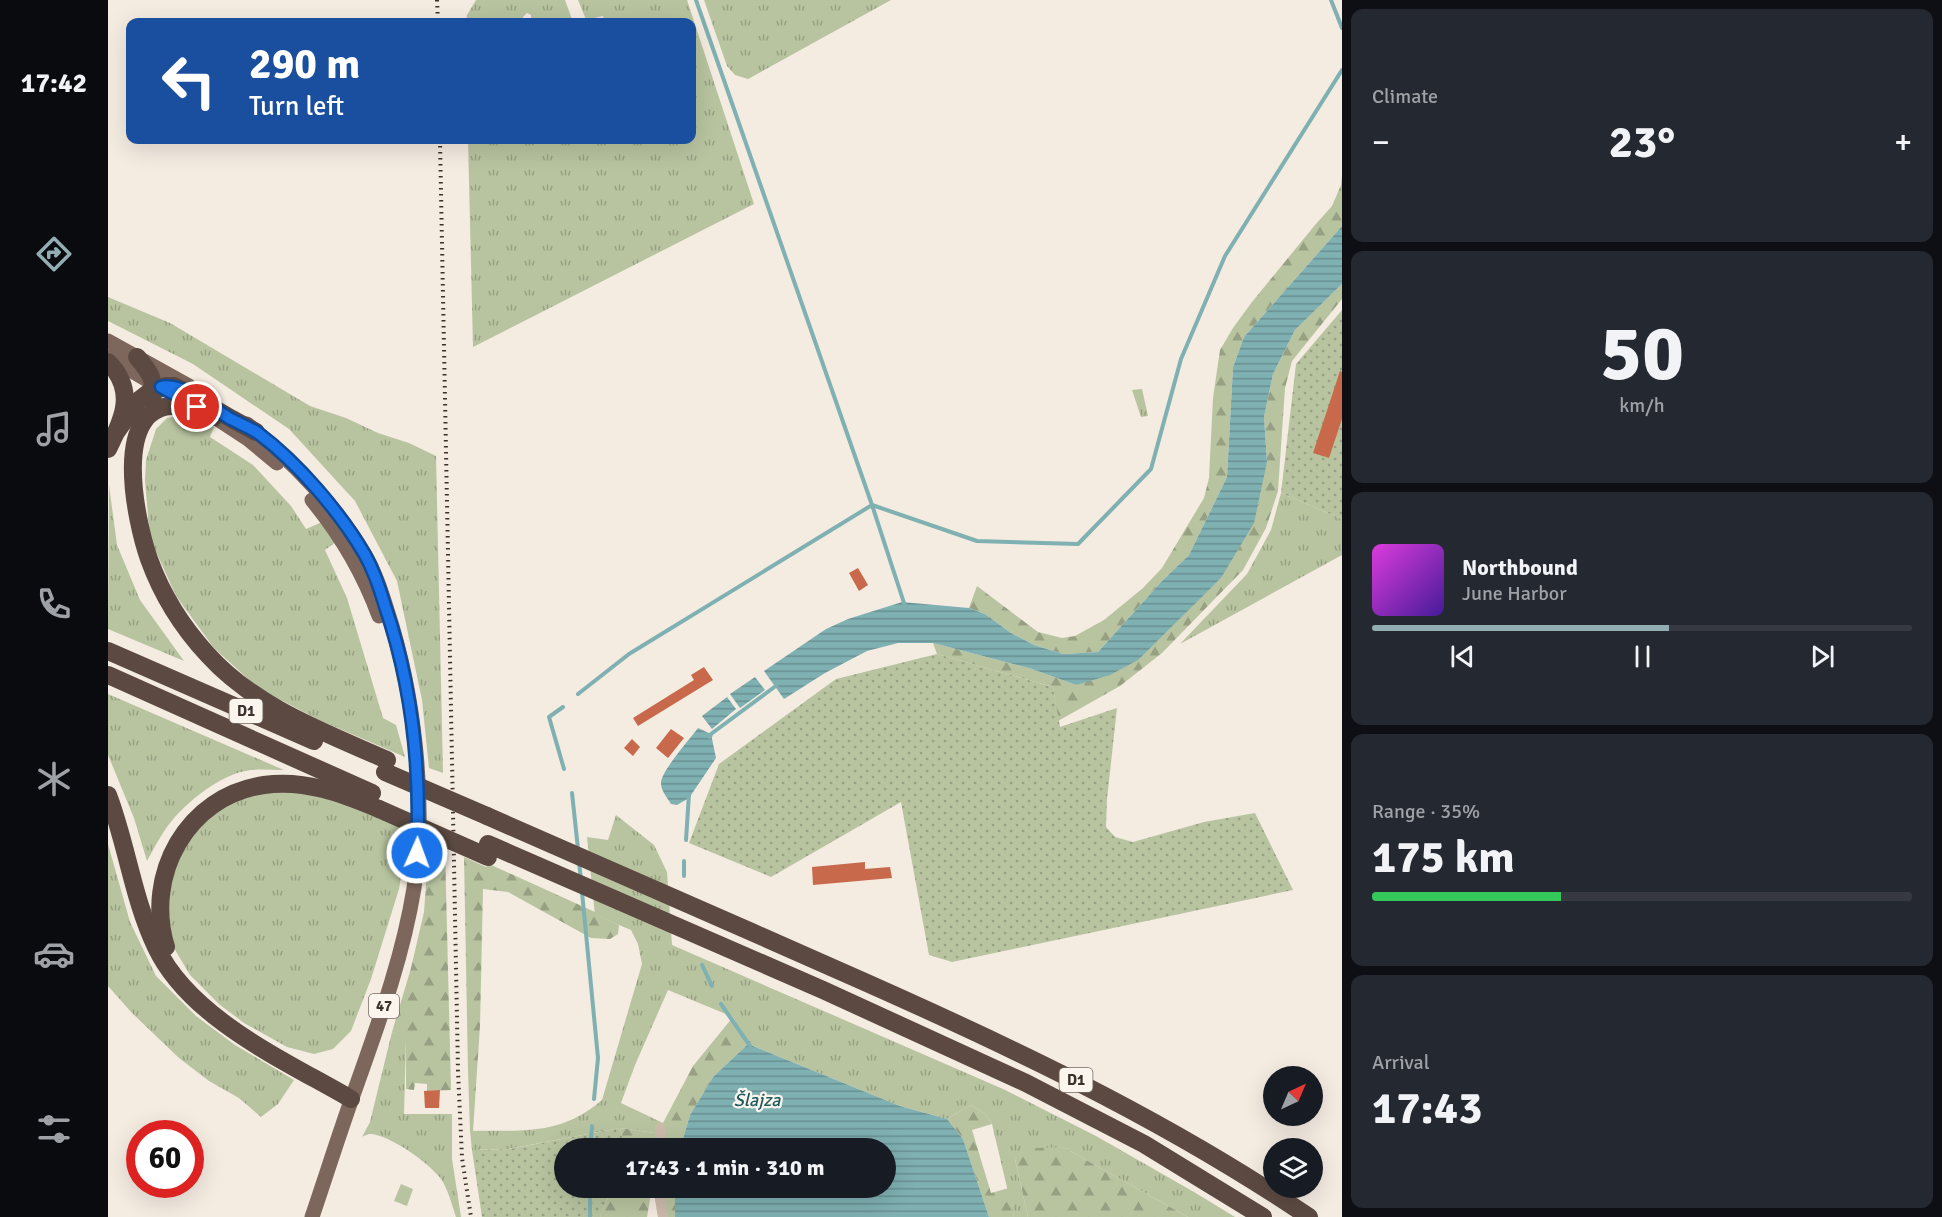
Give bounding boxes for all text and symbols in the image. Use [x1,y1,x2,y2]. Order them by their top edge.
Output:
text: 290 m [249,39,360,90]
icon: left [150,42,228,120]
text: 17:42 [21,67,87,100]
text: Climate [1372,84,1438,109]
text: Turn left [249,90,344,123]
text: 23° [1609,115,1675,170]
text: − [1372,122,1390,163]
text: + [1894,122,1912,163]
icon: directions [33,233,75,275]
text: 50 [1600,306,1684,402]
pin [171,381,222,432]
icon: arrive [180,390,213,423]
text: km/h [1619,393,1665,418]
icon: music [33,408,75,450]
text: Northbound [1462,554,1578,581]
text: June Harbor [1462,581,1567,606]
icon: phone [33,583,75,625]
icon: previous [1446,640,1479,673]
icon: pause [1626,640,1659,673]
icon: next [1806,640,1839,673]
road number: D1 [230,699,262,723]
icon: climate [33,758,75,800]
text: Range · 35% [1372,799,1480,824]
position arrow [385,821,449,885]
text: 175 km [1372,830,1515,885]
icon: car [33,933,75,975]
road number: 47 [369,994,399,1018]
text: Arrival [1372,1050,1430,1075]
north arrow [1263,1066,1323,1126]
map controls [1263,1066,1323,1198]
road number: D1 [1060,1068,1092,1092]
text: 17:43 [1372,1081,1482,1136]
water label: Šlajza [734,1089,781,1111]
icon: filters [33,1108,75,1150]
speed limit sign: 60 [126,1120,204,1198]
button: layers [1263,1138,1323,1198]
text: 17:43 · 1 min · 310 m [625,1154,825,1181]

